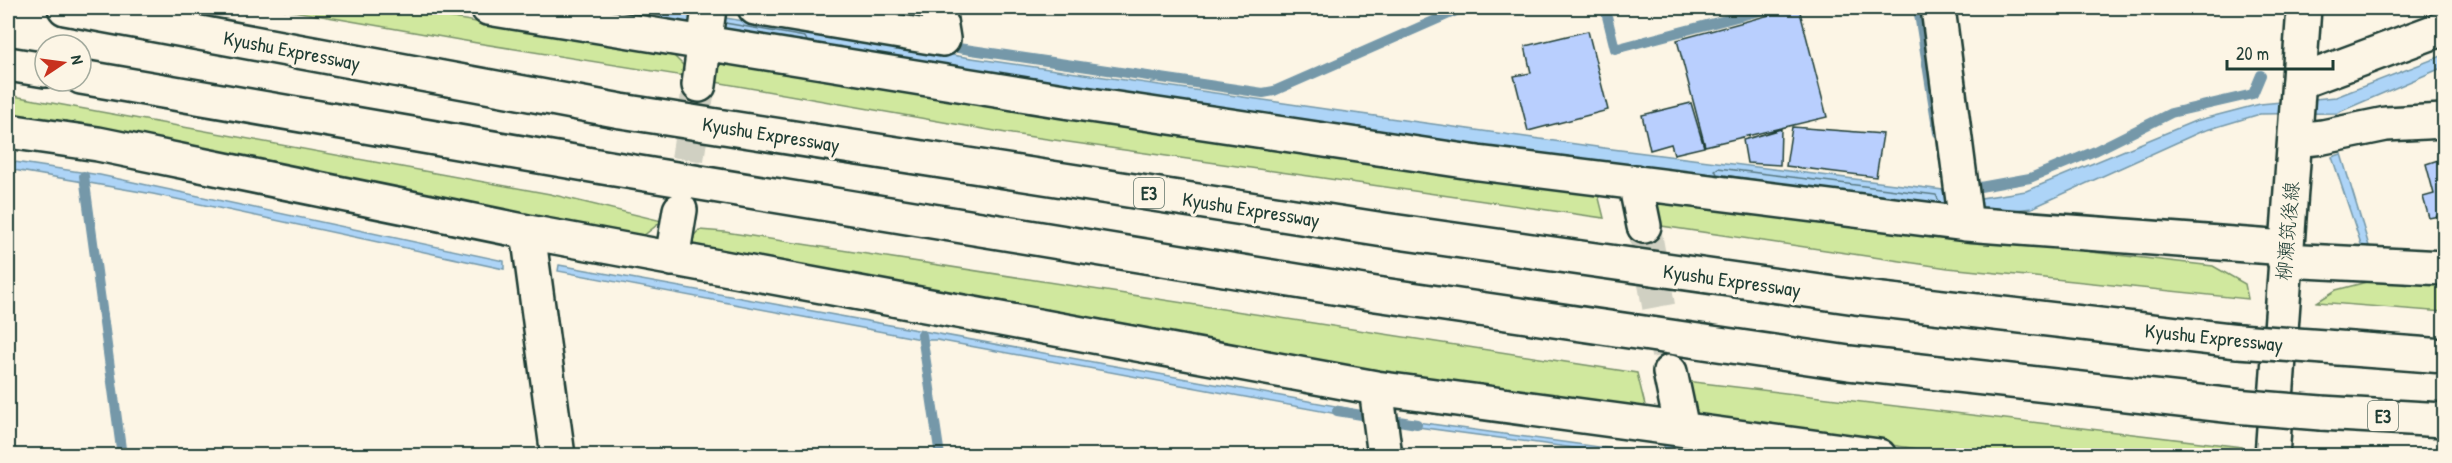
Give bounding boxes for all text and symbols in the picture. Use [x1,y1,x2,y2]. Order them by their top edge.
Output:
street label: Kyushu Expressway [221,24,363,76]
north arrow [33,33,93,93]
scale bar [2227,33,2334,71]
text: 20 m [2236,41,2269,66]
text: N [66,53,89,67]
street label: Kyushu Expressway [700,110,842,158]
road number: E3 [1134,178,1164,208]
street label: 柳瀬筑後線 [2269,180,2305,282]
street label: Kyushu Expressway [1180,185,1322,233]
street label: Kyushu Expressway [1661,257,1803,303]
street label: Kyushu Expressway [2144,316,2284,358]
road number: E3 [2368,401,2398,431]

